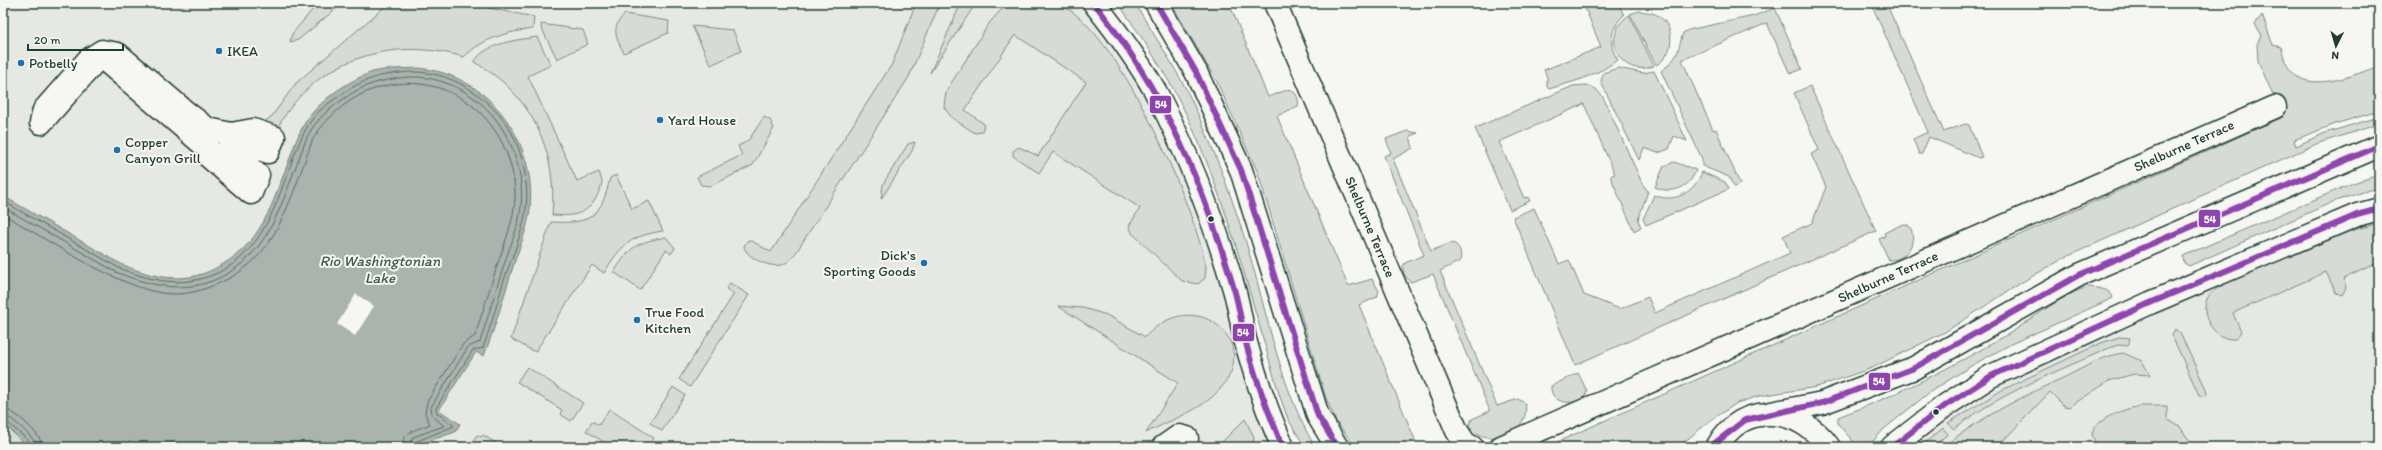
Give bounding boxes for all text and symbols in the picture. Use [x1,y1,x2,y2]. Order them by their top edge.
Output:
scale bar [28,26,123,52]
north arrow [2316,26,2356,66]
text: 20 m [34,33,61,47]
place label: IKEA [227,43,258,60]
marker: IKEA [214,46,224,56]
text: N [2331,49,2339,62]
place label: Potbelly [29,55,78,72]
marker: Potbelly [16,58,26,68]
line badge: 54 [1149,95,1172,114]
text: 54 [1155,98,1168,111]
place label: Yard House [668,112,736,129]
marker: Yard House [655,115,665,125]
street label: Shelburne Terrace [2131,116,2237,176]
place label: Copper Canyon Grill [125,134,201,167]
marker: Copper Canyon Grill [112,145,122,155]
street label: Shelburne Terrace [1341,174,1399,280]
line badge: 54 [2198,209,2221,228]
text: 54 [2204,213,2217,226]
unlabelled marker [1206,214,1216,224]
place label: Dick's Sporting Goods [823,247,916,280]
street label: Shelburne Terrace [1835,247,1941,307]
water label: Rio Washingtonian Lake [320,252,441,287]
marker: Dick's Sporting Goods [919,258,929,268]
place label: True Food Kitchen [645,304,704,337]
marker: True Food Kitchen [632,315,642,325]
line badge: 54 [1232,323,1255,342]
text: 54 [1237,326,1250,339]
line badge: 54 [1868,372,1891,391]
text: 54 [1873,375,1886,388]
unlabelled marker [1931,407,1941,417]

